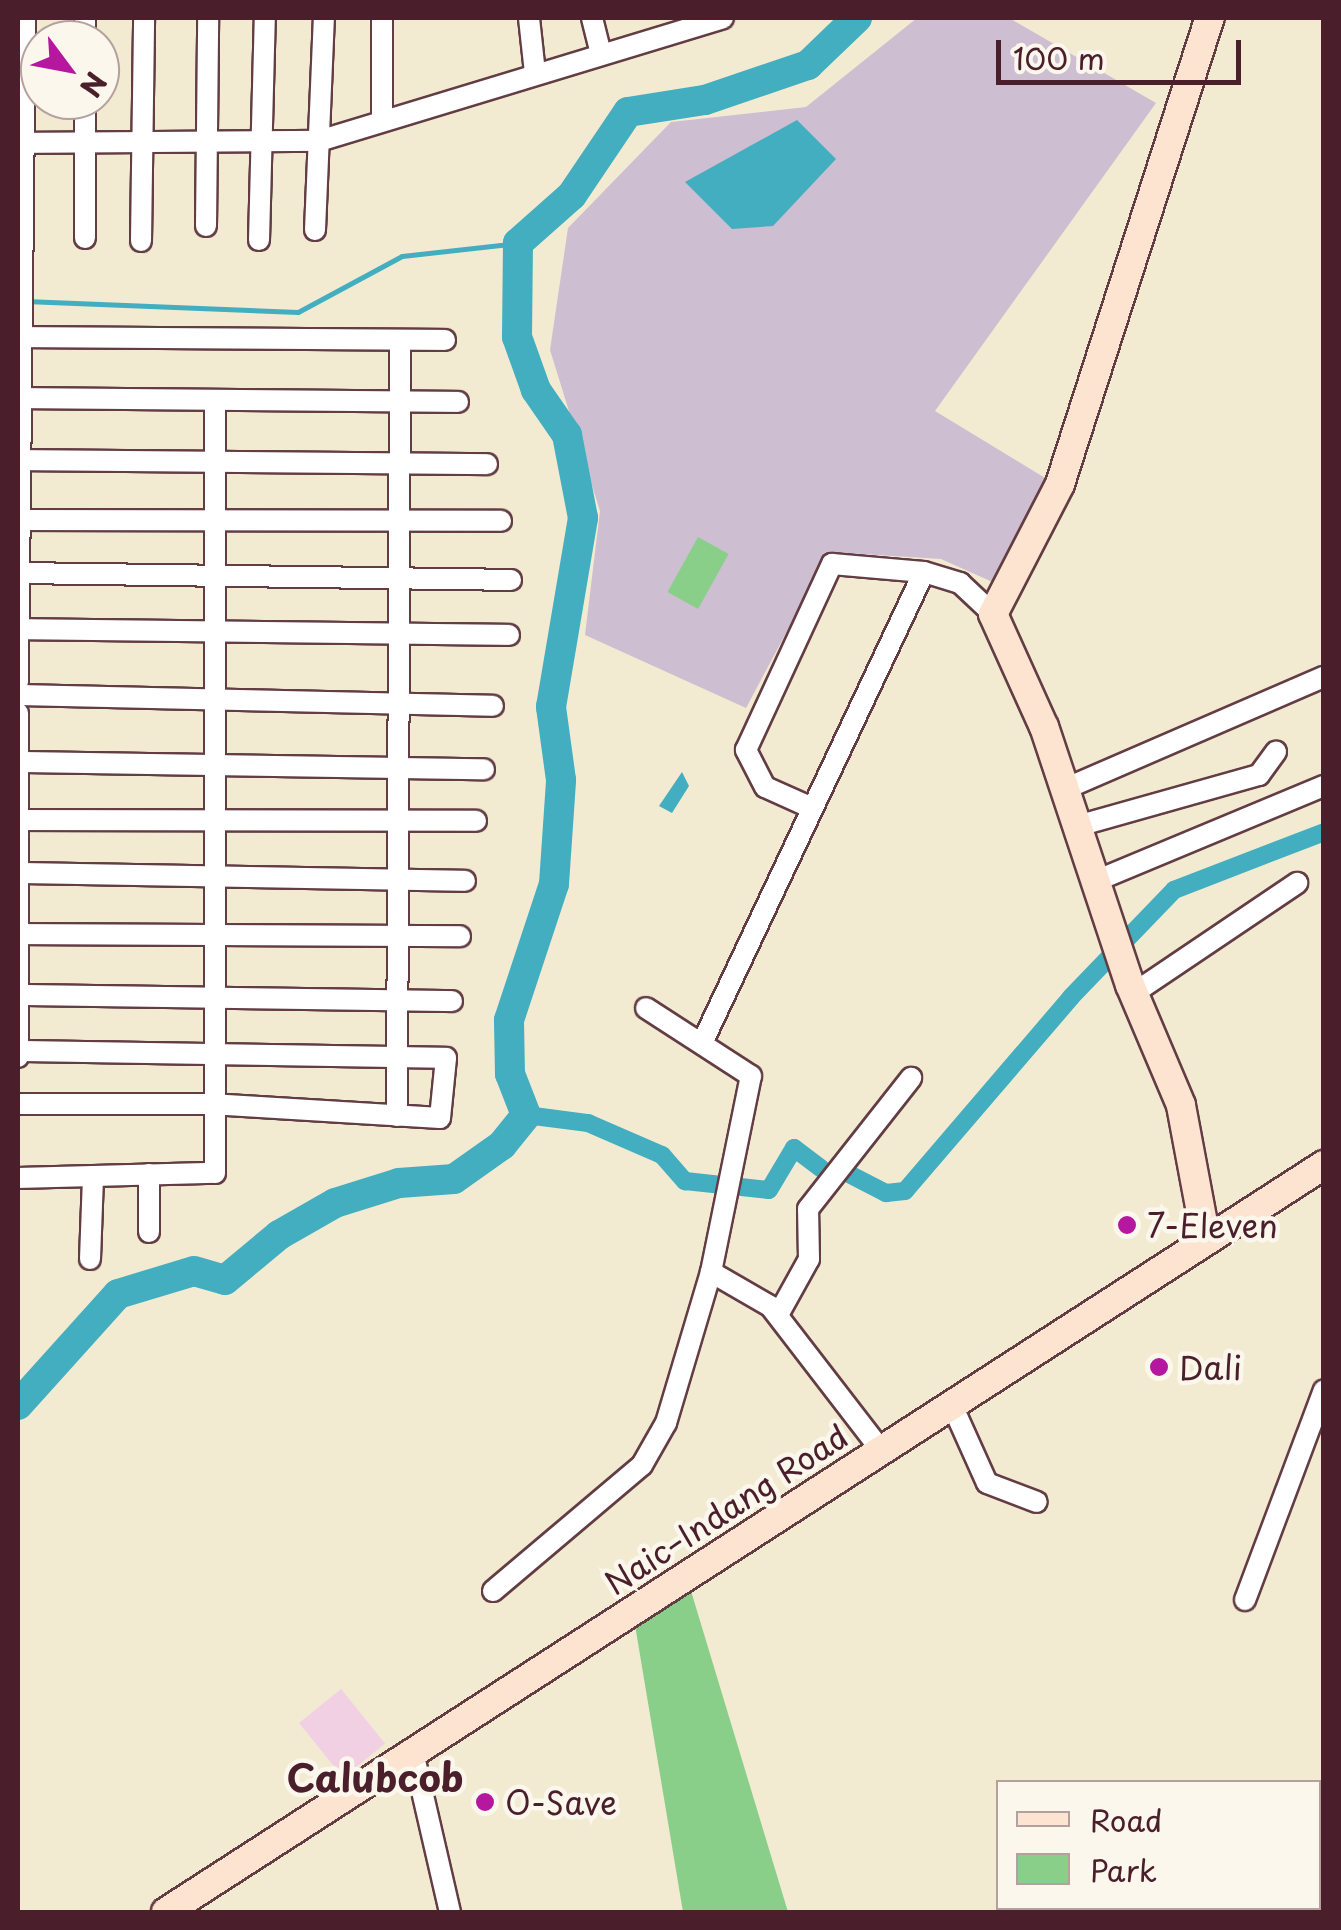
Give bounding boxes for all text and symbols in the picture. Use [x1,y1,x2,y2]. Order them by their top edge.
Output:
north arrow [20,20,120,120]
scale bar [1001,20,1246,82]
text: 100 m [1013,35,1105,80]
text: N [70,64,118,106]
place label: 7-Eleven [1147,1206,1278,1244]
marker: 7-Eleven [1116,1214,1138,1236]
place label: Dali [1179,1348,1242,1386]
marker: Dali [1148,1356,1170,1378]
street label: Naic–Indang Road [597,1416,855,1602]
district label: Calubcob [286,1754,464,1800]
legend [996,1780,1321,1910]
place label: O-Save [505,1783,617,1821]
marker: O-Save [474,1791,496,1813]
text: Road [1090,1797,1163,1842]
text: Park [1090,1847,1157,1892]

